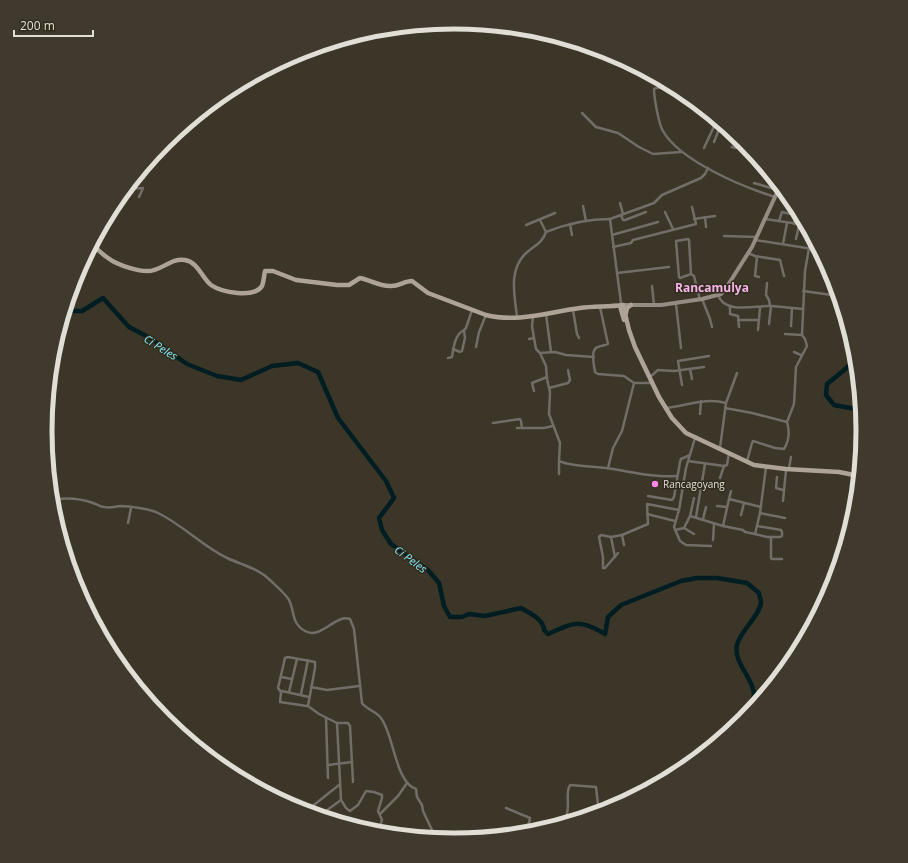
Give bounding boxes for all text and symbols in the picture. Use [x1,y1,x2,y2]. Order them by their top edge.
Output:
scale bar [14,12,93,38]
text: 200 m [20,17,55,34]
district label: Rancamulya [675,279,749,296]
water label: Ci Peles [141,331,181,363]
place label: Rancagoyang [663,477,725,491]
marker: Rancagoyang [650,479,660,489]
water label: Ci Peles [392,542,430,576]

